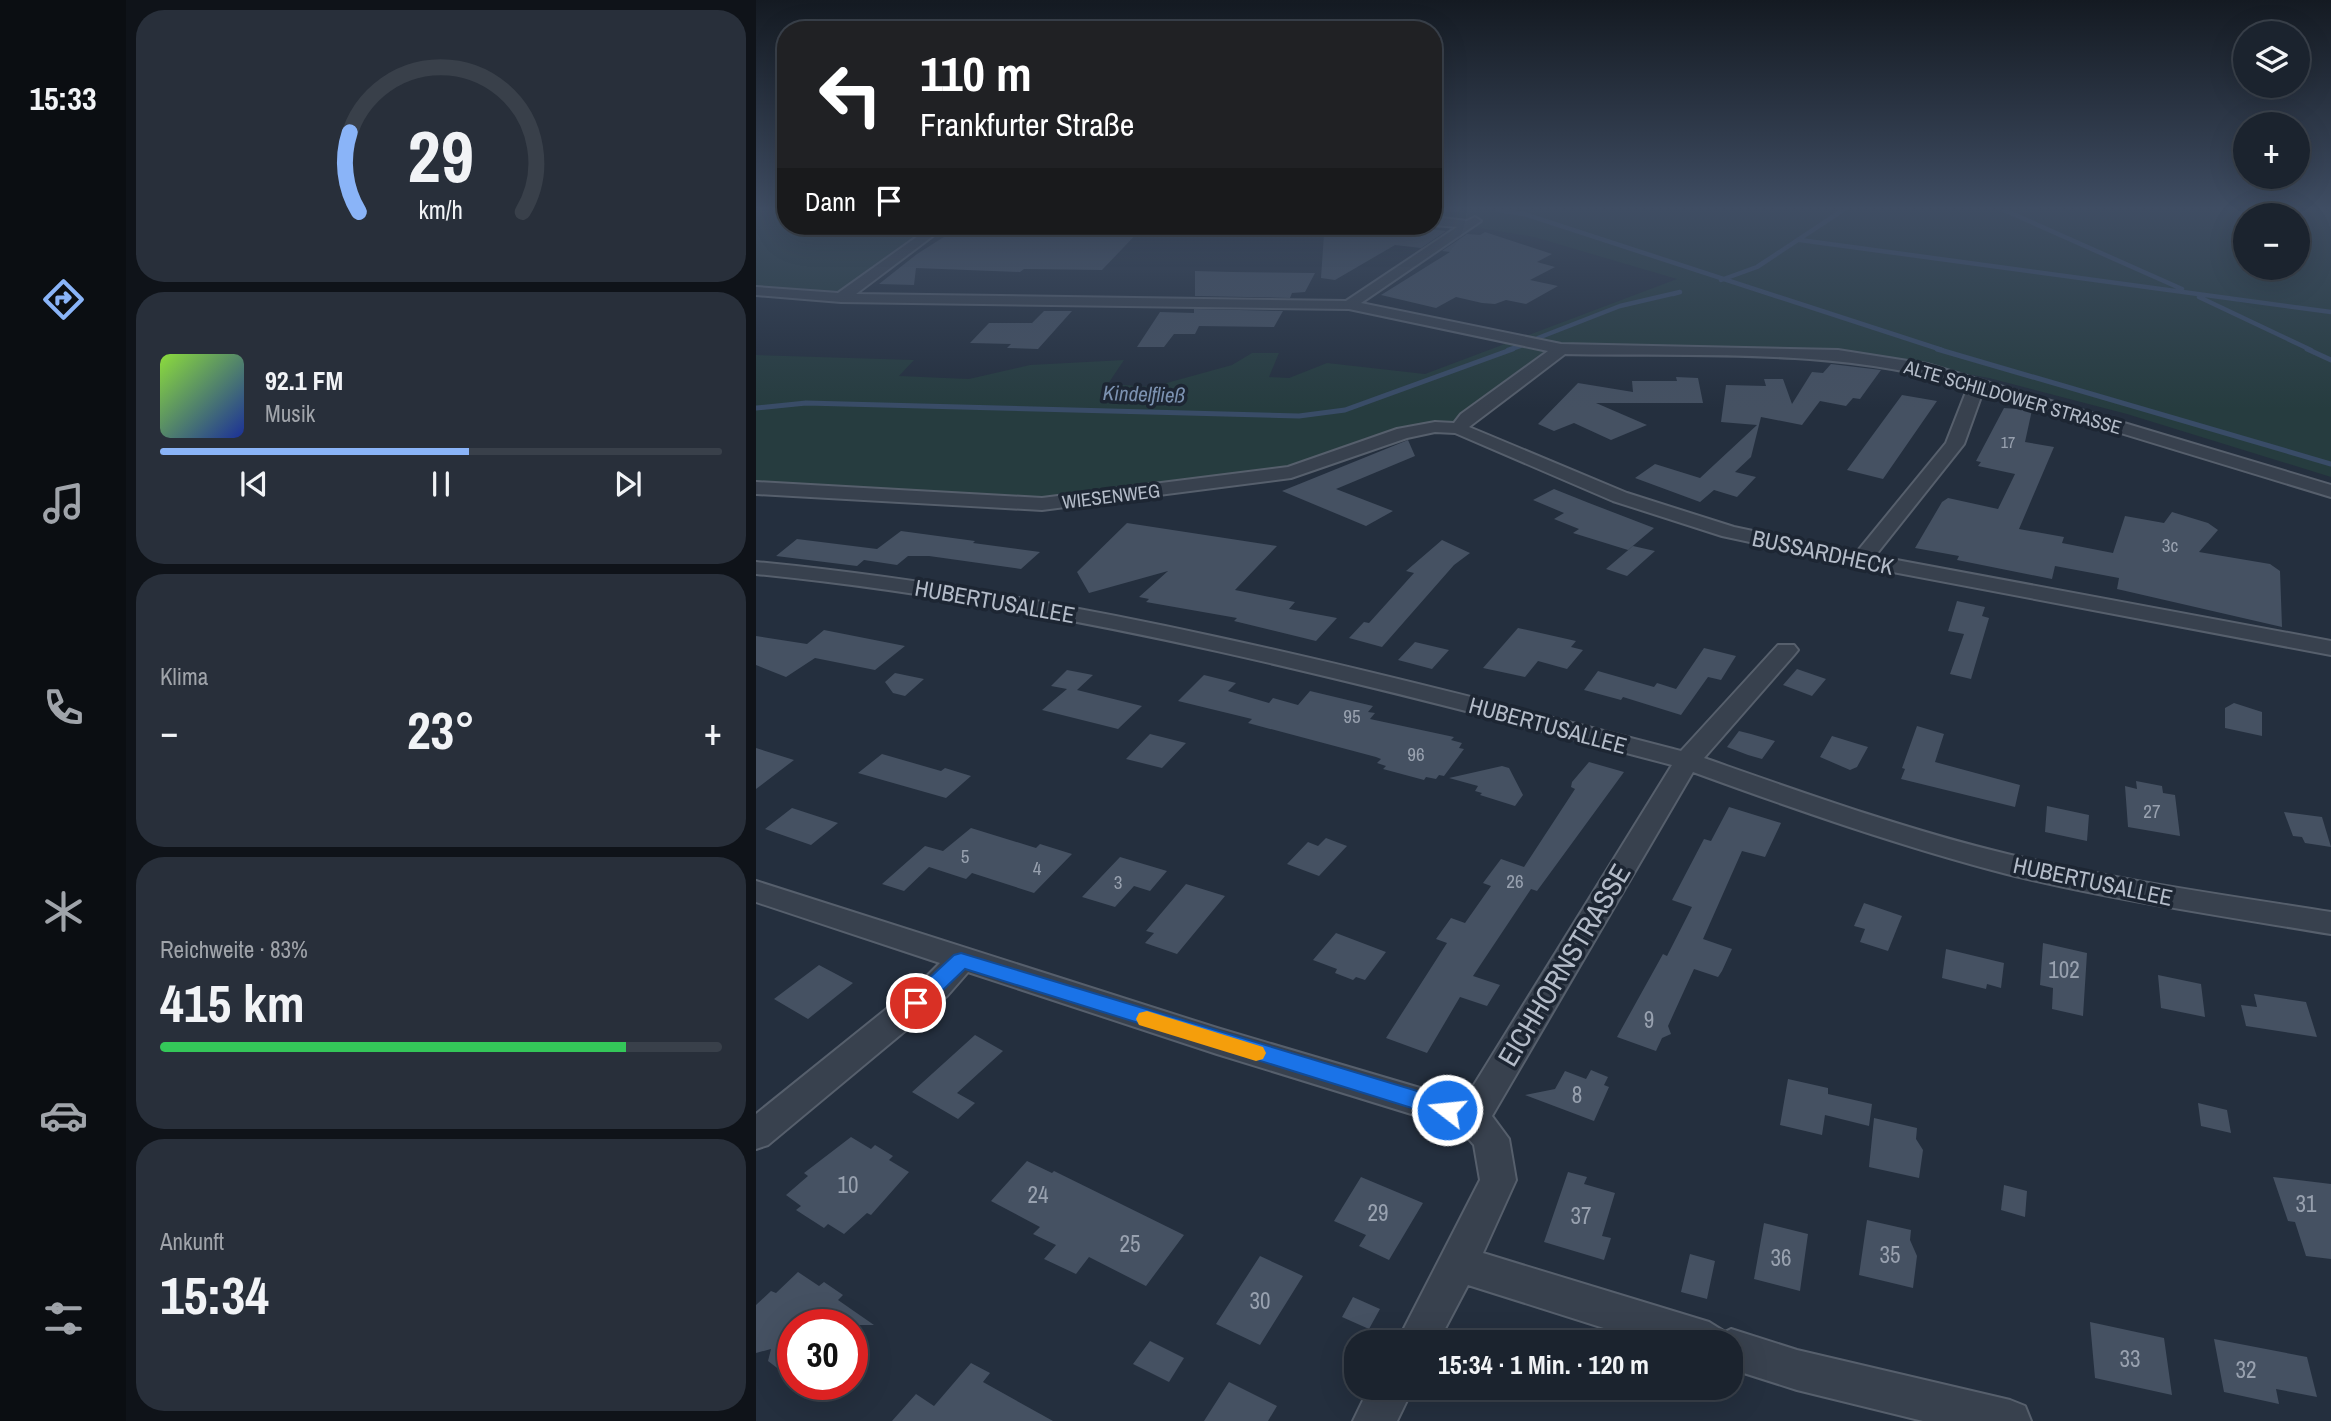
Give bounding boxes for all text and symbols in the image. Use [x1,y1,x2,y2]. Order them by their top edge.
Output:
map controls [2233,21,2310,280]
button: layers [2233,21,2310,98]
text: 110 m [920,40,1032,106]
icon: left [805,49,896,140]
text: 15:33 [29,77,97,120]
text: Frankfurter Straße [920,103,1134,146]
text: 29 [408,107,474,205]
button: + [2233,112,2310,189]
icon: arrive [870,182,908,220]
text: Dann [805,184,856,219]
text: km/h [419,193,463,227]
button: − [2233,203,2310,280]
icon: directions [39,275,88,324]
street label: ALTE SCHILDOWER STRASSE [1900,353,2125,440]
text: 92.1 FM [265,363,343,398]
water label: Kindelfließ [1102,378,1186,410]
text: Musik [265,398,315,429]
house number: 17 [2001,431,2015,453]
icon: previous [235,465,273,503]
icon: pause [422,465,460,503]
icon: next [609,465,647,503]
street label: WIESENWEG [1060,477,1162,515]
icon: music [39,479,88,528]
street label: BUSSARDHECK [1750,522,1897,582]
house number: 3c [2162,532,2178,558]
street label: HUBERTUSALLEE [912,572,1078,630]
text: Klima [160,661,208,692]
icon: phone [39,683,88,732]
street label: HUBERTUSALLEE [1466,689,1630,761]
text: 23° [407,695,475,765]
house number: 95 [1343,703,1361,729]
text: − [160,706,178,757]
text: + [704,706,722,757]
house number: 96 [1407,741,1425,767]
house number: 27 [2143,798,2161,824]
house number: 5 [961,843,970,869]
street label: HUBERTUSALLEE [2010,849,2176,913]
house number: 4 [1033,855,1042,881]
street label: EICHHORNSTRASSE [1489,857,1639,1073]
house number: 26 [1506,868,1524,894]
house number: 3 [1114,869,1122,895]
icon: climate [39,887,88,936]
text: Reichweite · 83% [160,934,308,965]
house number: 102 [2048,954,2080,985]
text: 415 km [160,968,305,1038]
pin [886,973,946,1033]
icon: arrive [897,984,935,1022]
house number: 9 [1644,1004,1654,1035]
position arrow [1410,1073,1484,1147]
house number: 8 [1572,1079,1582,1110]
icon: car [39,1091,88,1140]
house number: 10 [838,1169,858,1200]
house number: 24 [1028,1179,1049,1210]
house number: 31 [2296,1188,2317,1219]
house number: 29 [1368,1197,1388,1228]
house number: 37 [1571,1200,1591,1231]
text: Ankunft [160,1226,224,1257]
house number: 25 [1120,1228,1140,1259]
house number: 35 [1880,1239,1900,1270]
house number: 36 [1771,1242,1791,1273]
text: 15:34 [160,1260,269,1330]
house number: 30 [1250,1285,1270,1316]
icon: filters [39,1294,88,1343]
speed limit sign: 30 [777,1309,868,1400]
house number: 33 [2120,1343,2140,1374]
text: 15:34 · 1 Min. · 120 m [1438,1347,1649,1382]
house number: 32 [2236,1354,2256,1385]

